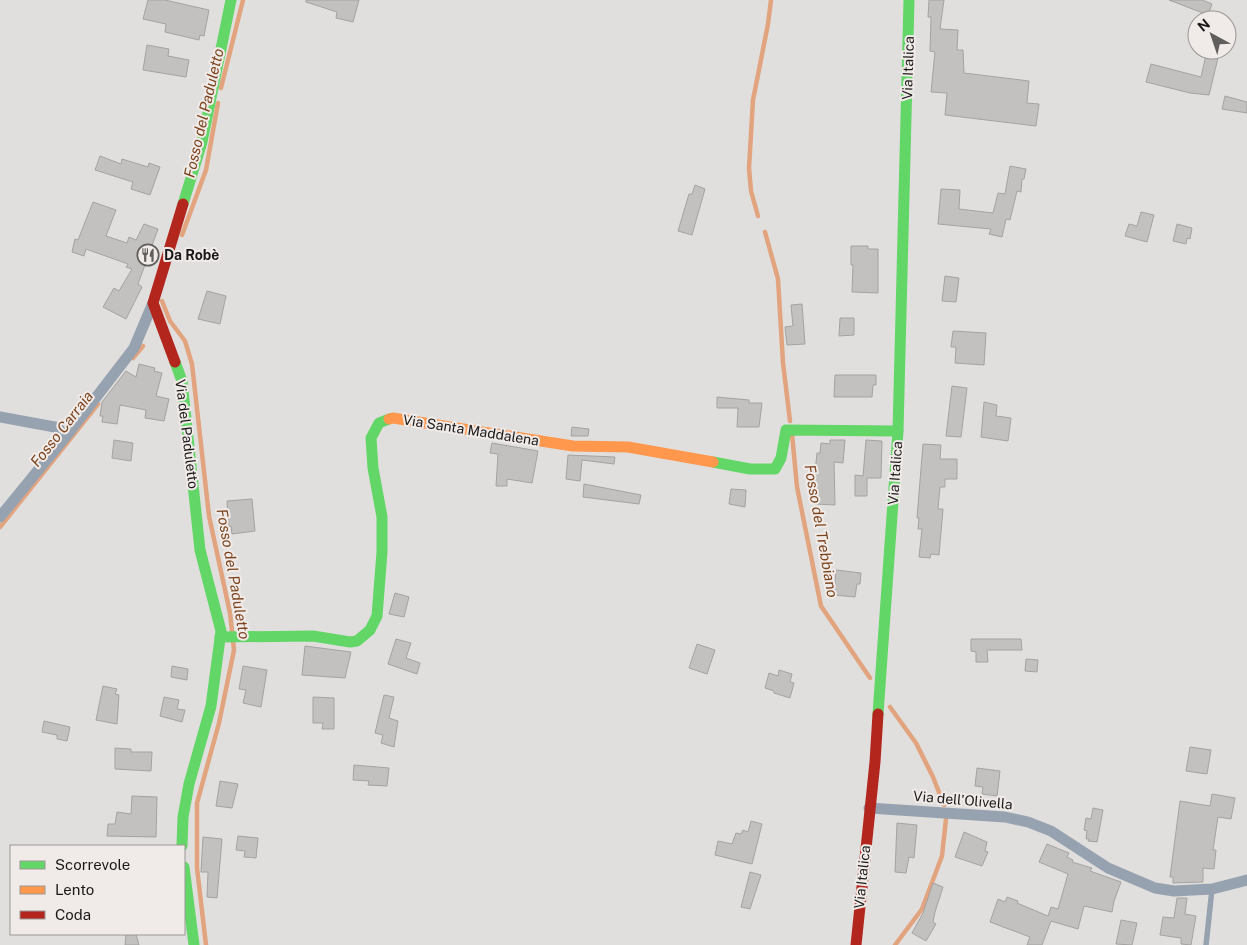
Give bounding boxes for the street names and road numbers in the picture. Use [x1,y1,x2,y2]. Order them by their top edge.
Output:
street label: Via Italica [899,36,917,100]
street label: Via del Paduletto [172,378,202,490]
street label: Via Santa Maddalena [402,411,540,449]
street label: Via Italica [885,441,905,505]
street label: Via dell'Olivella [913,788,1013,812]
street label: Via Italica [851,844,873,910]

